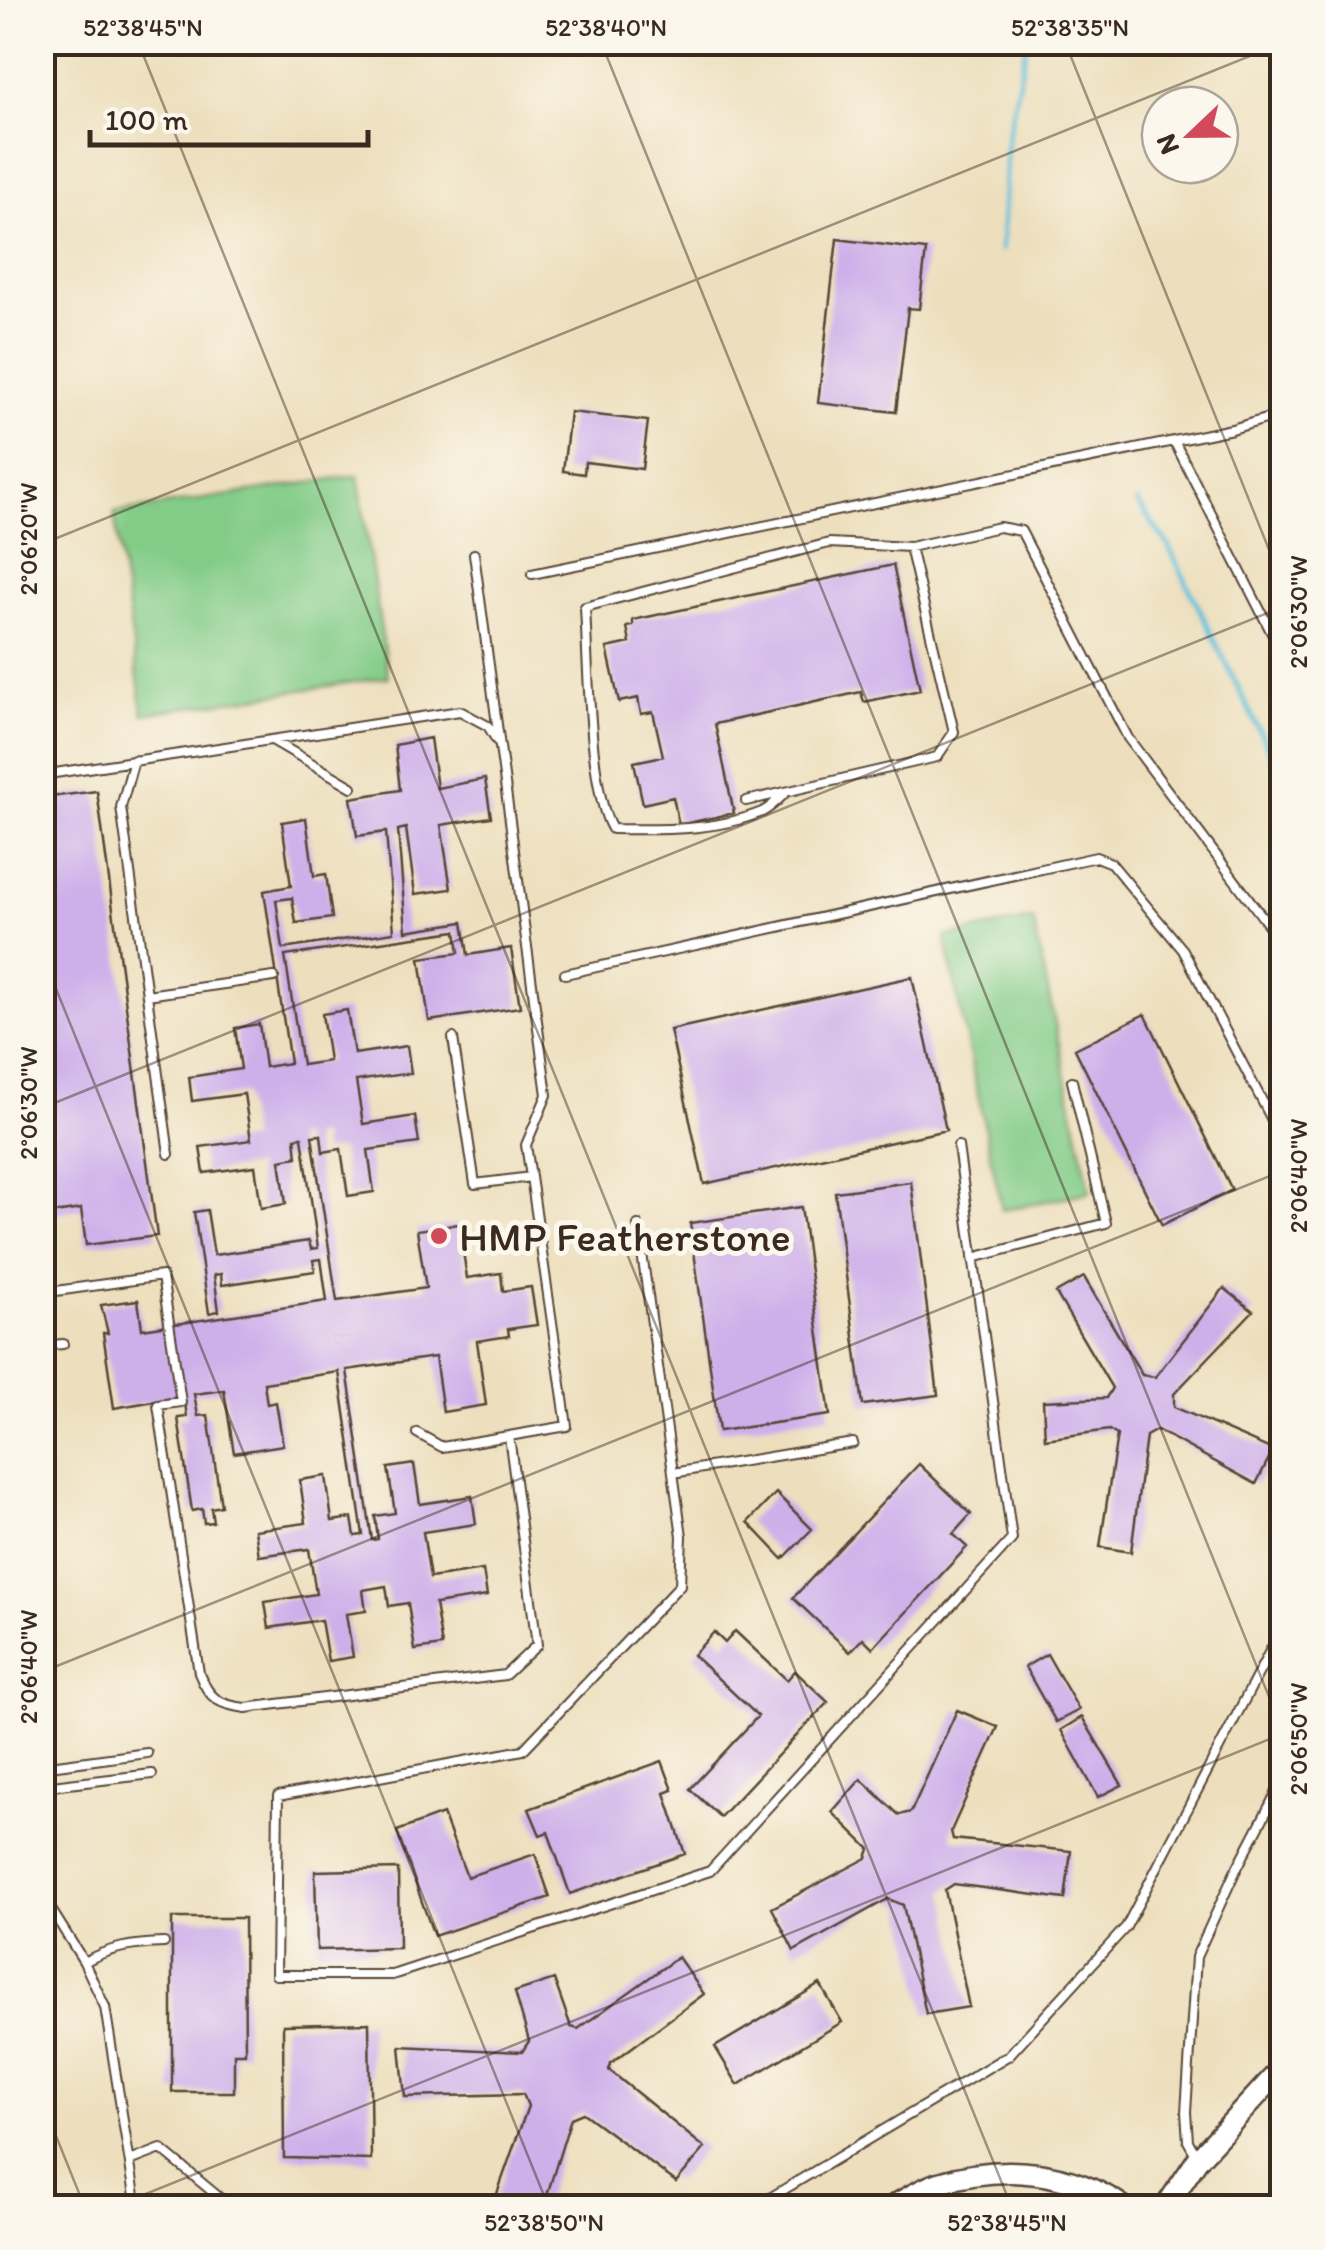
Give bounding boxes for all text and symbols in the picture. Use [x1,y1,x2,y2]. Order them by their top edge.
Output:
text: 52°38'45"N [83,12,203,42]
text: 52°38'40"N [545,12,667,42]
text: 52°38'35"N [1011,12,1129,42]
scale bar [90,85,368,147]
north arrow [1140,85,1240,185]
text: 100 m [105,101,188,138]
text: N [1148,129,1186,159]
text: 2°06'20"W [13,483,43,595]
text: 2°06'30"W [1283,555,1313,669]
text: 2°06'30"W [13,1046,43,1160]
text: 2°06'40"W [1283,1119,1313,1233]
place label: HMP Featherstone [459,1211,791,1262]
marker: HMP Featherstone [428,1225,450,1247]
text: 2°06'40"W [13,1610,43,1724]
text: 2°06'50"W [1283,1683,1313,1795]
text: 52°38'50"N [484,2207,604,2237]
text: 52°38'45"N [947,2207,1067,2237]

